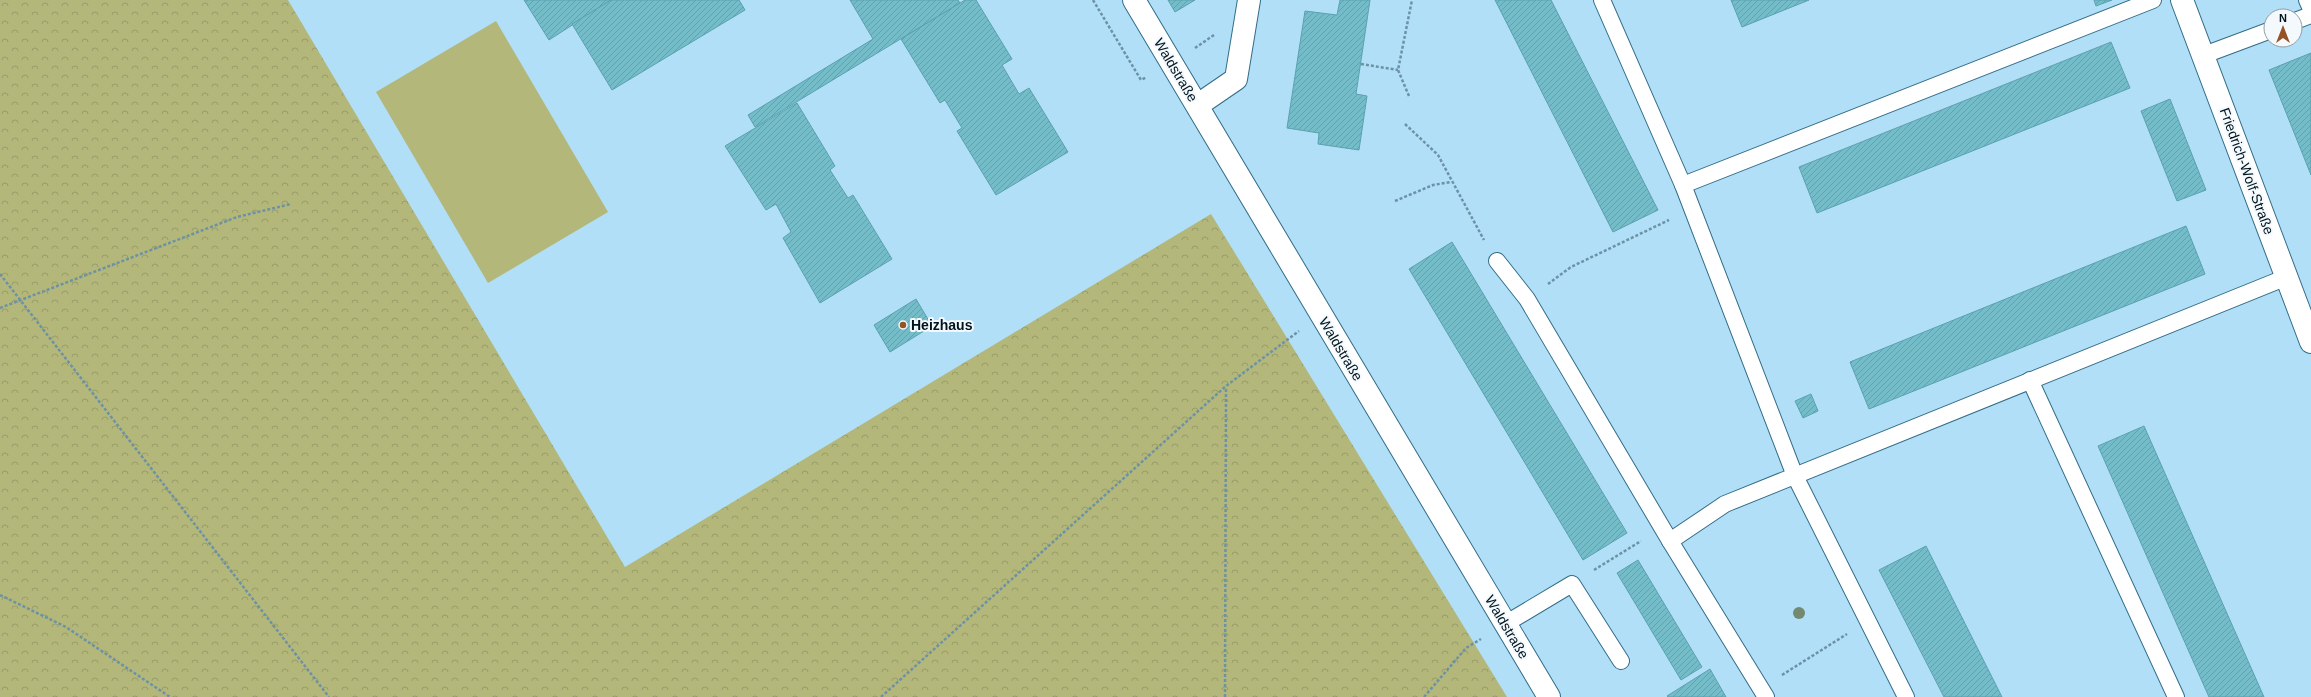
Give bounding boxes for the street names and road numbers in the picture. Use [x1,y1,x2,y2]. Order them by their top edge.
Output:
street label: Waldstraße [1151,35,1201,105]
street label: Friedrich-Wolf-Straße [2217,106,2277,237]
street label: Waldstraße [1316,314,1366,384]
street label: Waldstraße [1482,592,1532,662]

